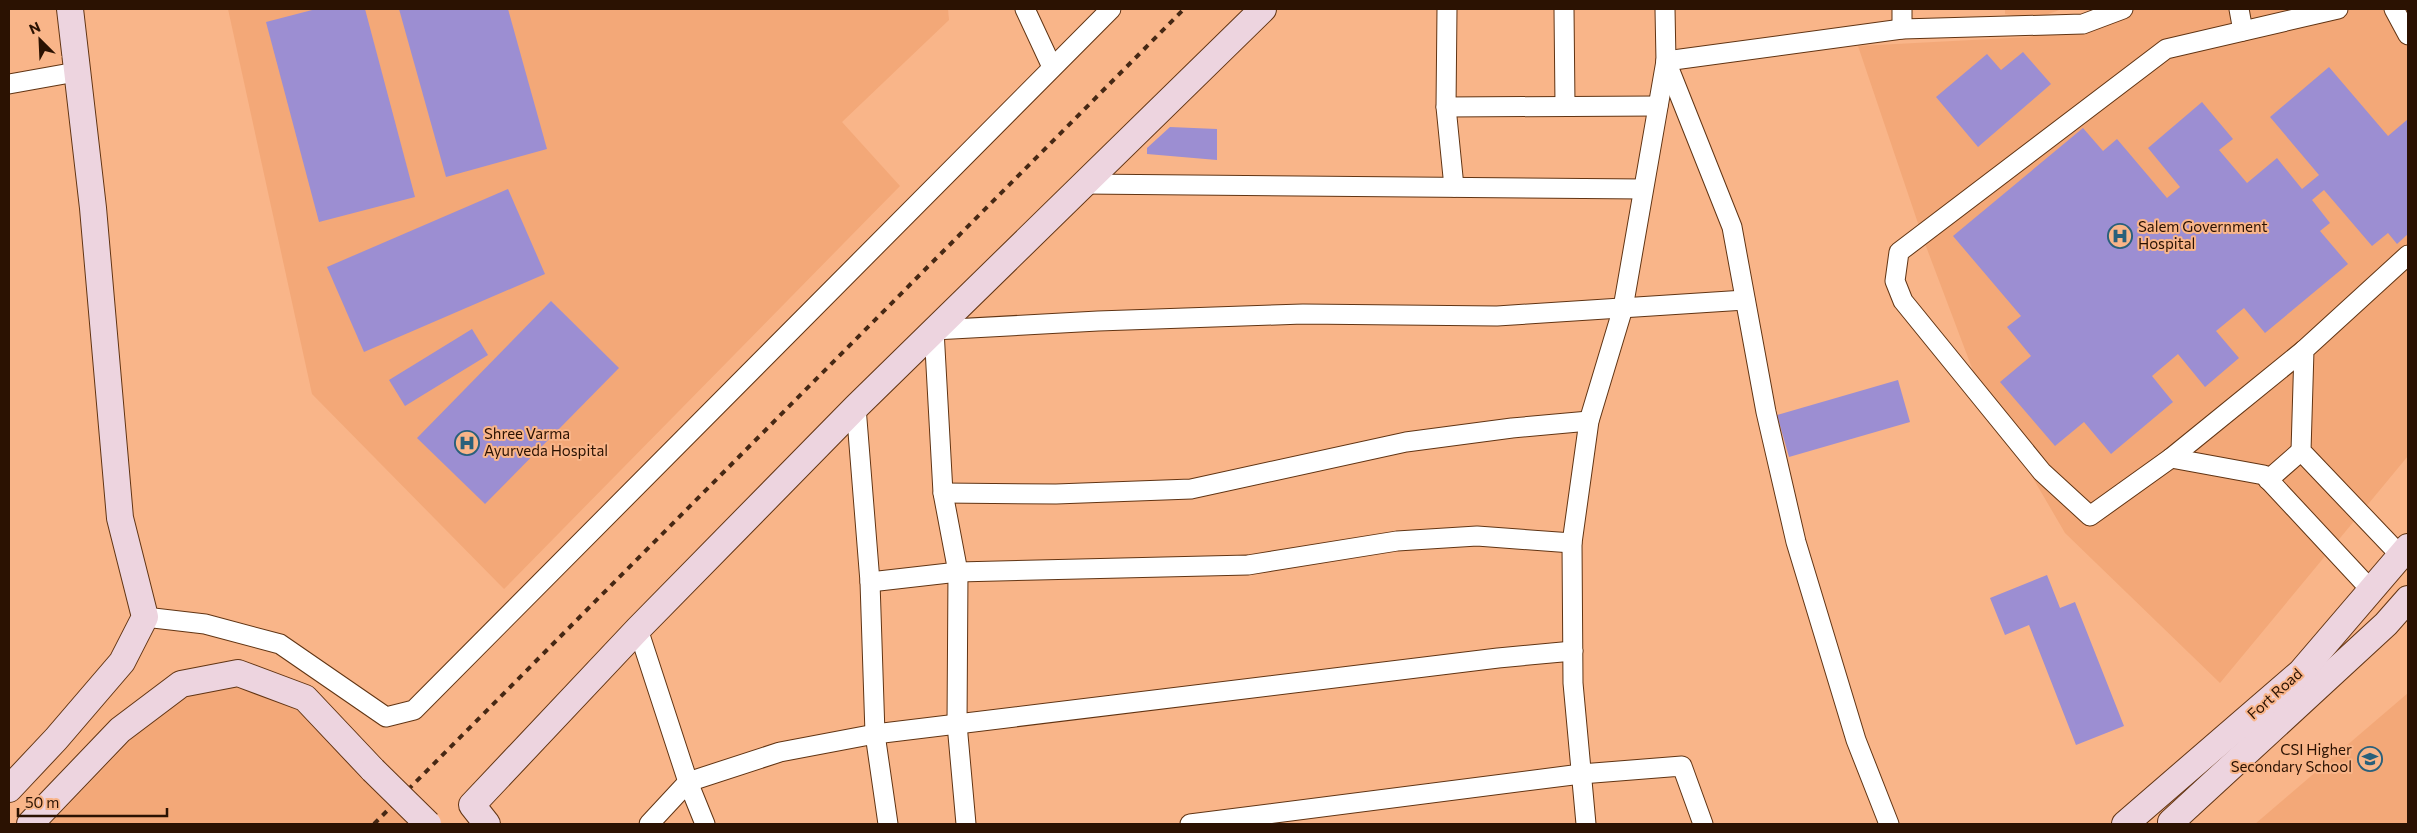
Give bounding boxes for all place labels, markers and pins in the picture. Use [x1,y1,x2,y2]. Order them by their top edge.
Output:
place label: Salem Government Hospital [2138,217,2268,252]
hospital icon: Salem Government Hospital [2107,223,2133,249]
place label: Shree Varma Ayurveda Hospital [484,424,608,459]
hospital icon: Shree Varma Ayurveda Hospital [454,430,480,456]
place label: CSI Higher Secondary School [2231,740,2352,775]
school or university icon: CSI Higher Secondary School [2357,746,2383,772]

